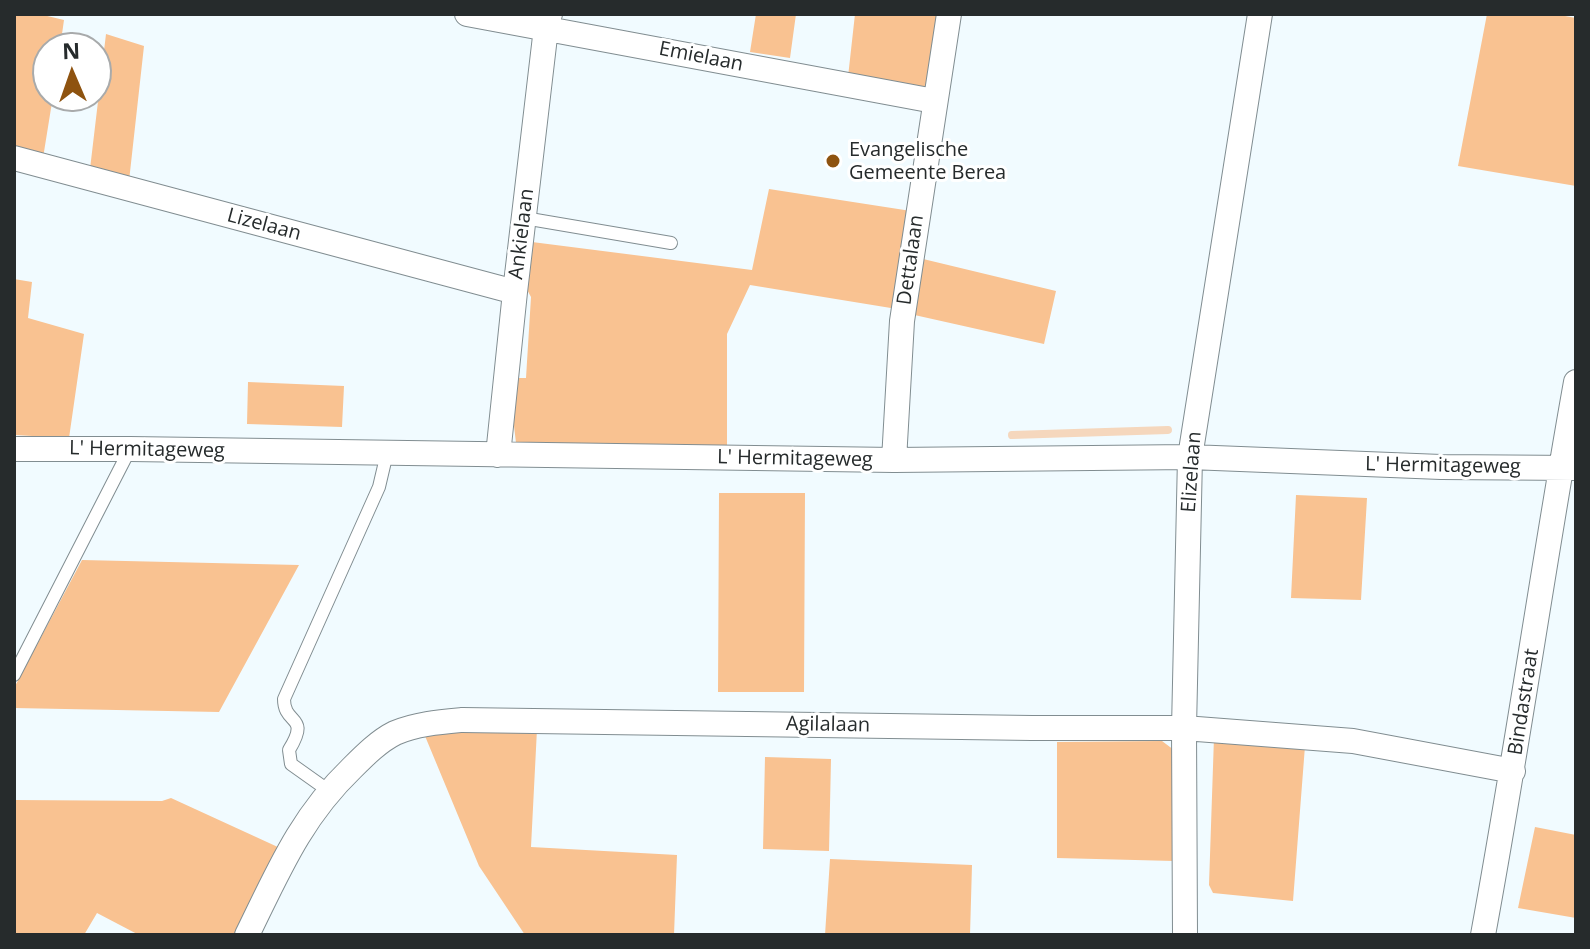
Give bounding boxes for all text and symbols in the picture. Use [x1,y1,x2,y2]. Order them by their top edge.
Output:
north arrow [32,32,112,112]
text: N [62,35,81,65]
street label: Emielaan [657,37,745,77]
place label: Evangelische Gemeente Berea [849,138,1006,185]
marker: Evangelische Gemeente Berea [824,152,842,170]
street label: Ankielaan [505,187,539,281]
street label: Lizelaan [224,204,304,246]
street label: Dettalaan [893,213,929,307]
street label: Elizelaan [1177,431,1207,513]
street label: L' Hermitageweg [69,437,225,463]
street label: L' Hermitageweg [717,446,873,472]
street label: L' Hermitageweg [1365,453,1521,479]
street label: Bindastraat [1504,647,1544,757]
street label: Agilalaan [786,712,870,738]

